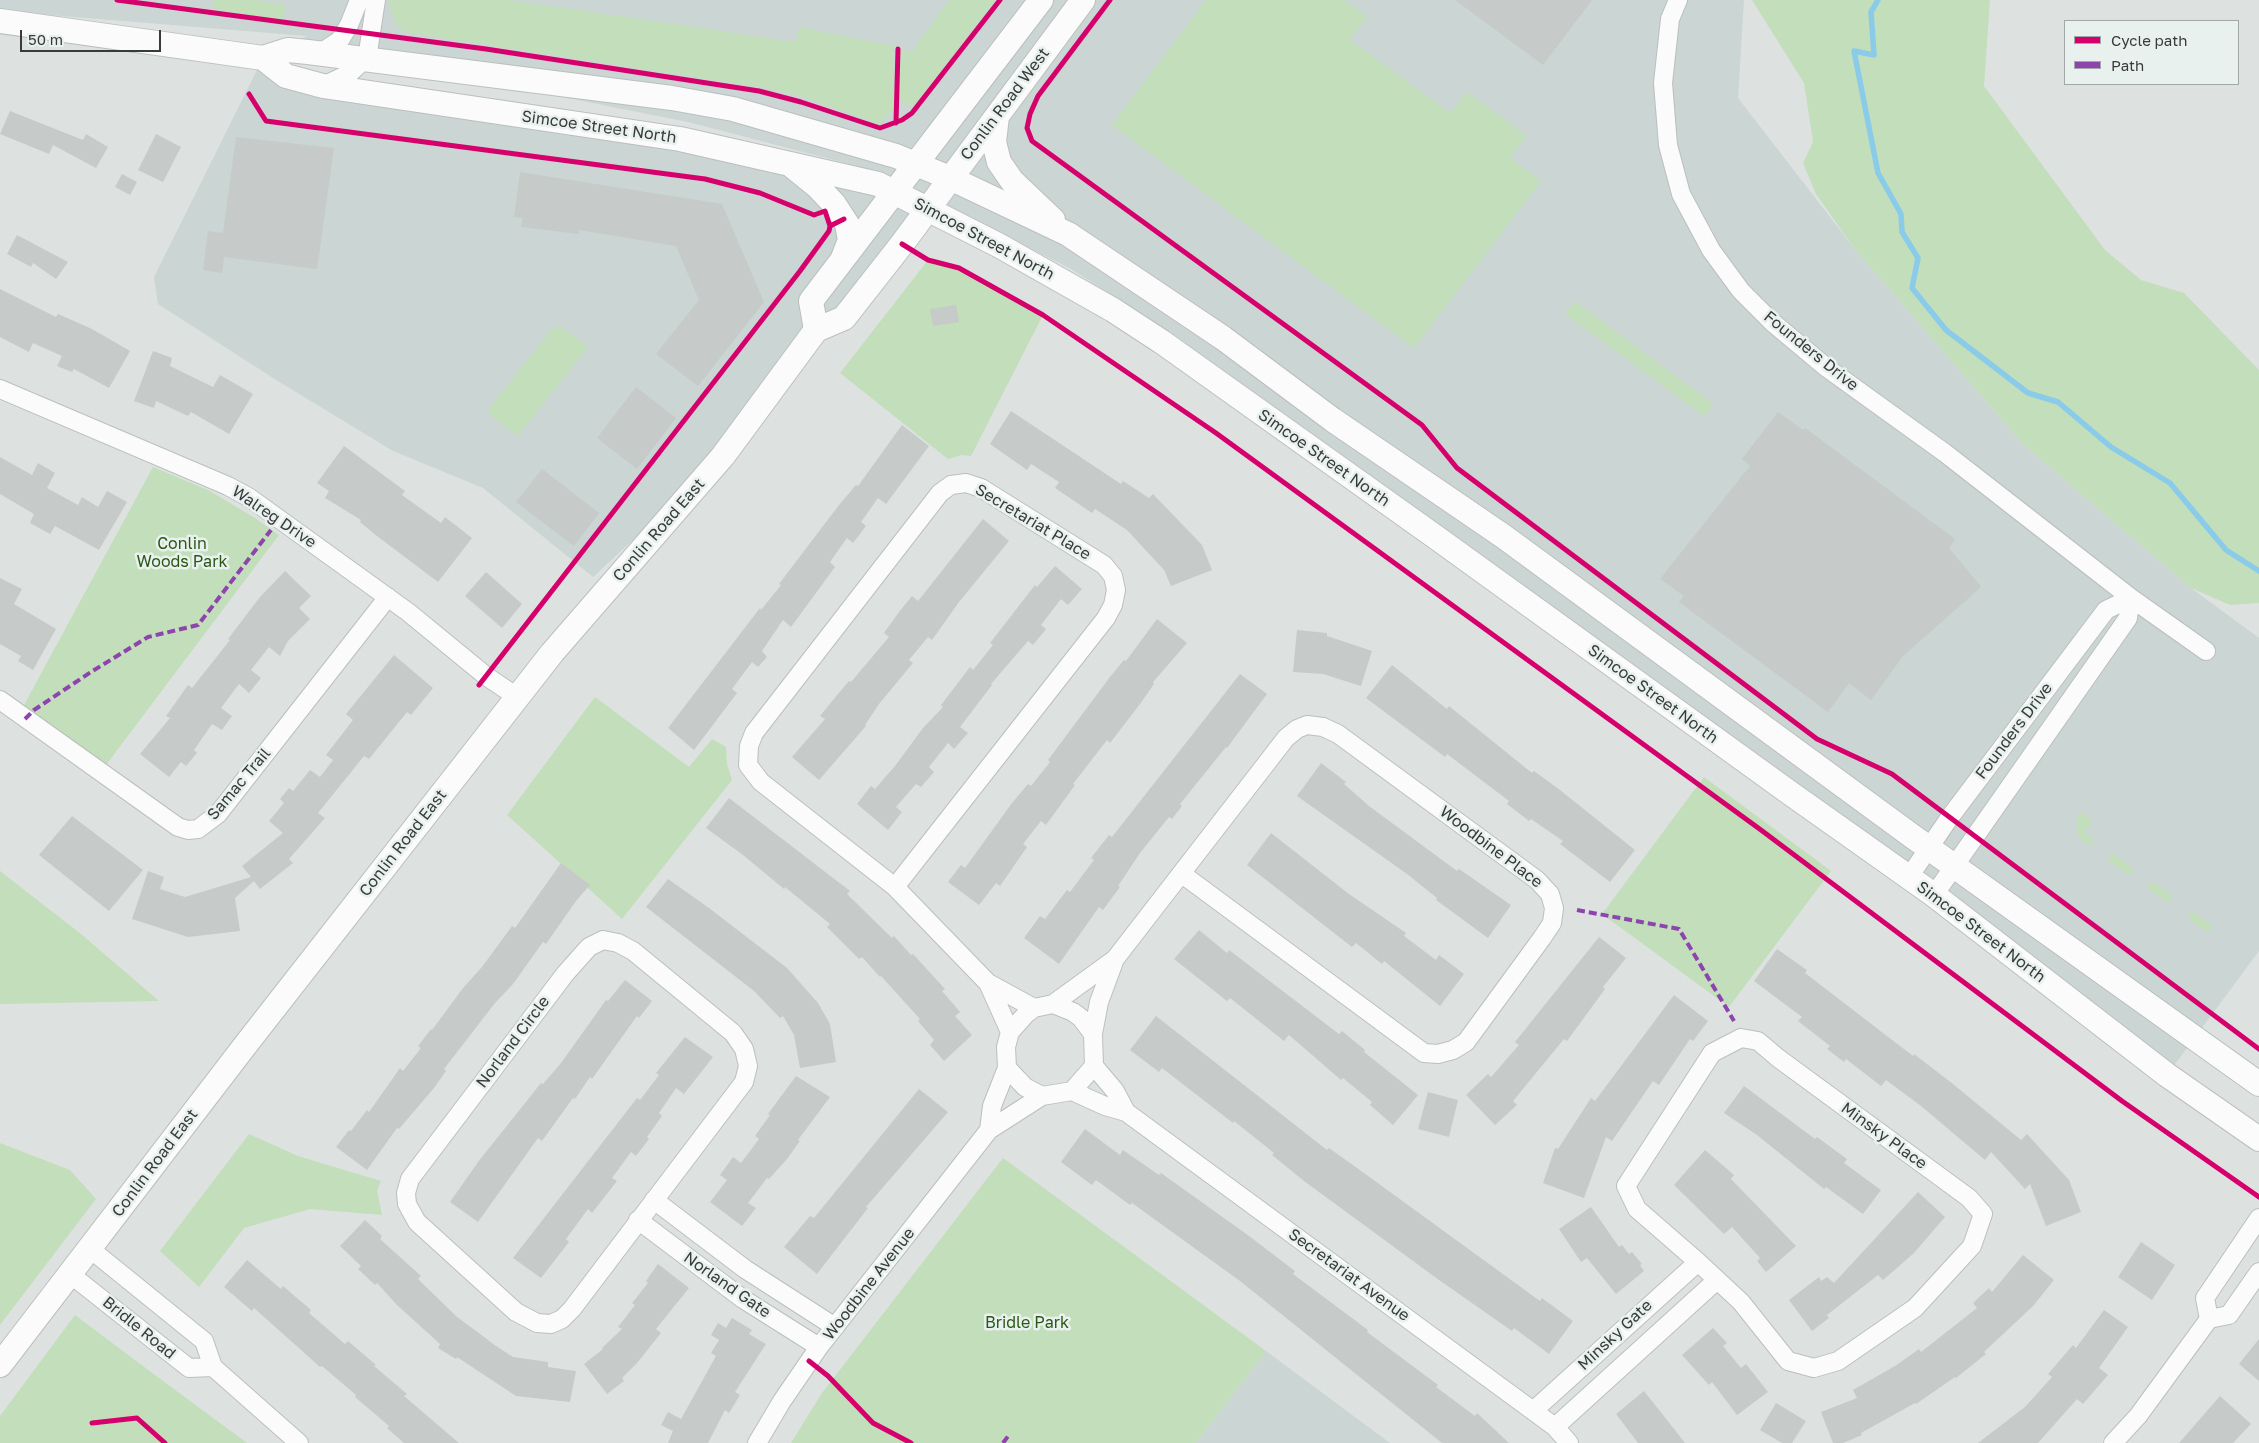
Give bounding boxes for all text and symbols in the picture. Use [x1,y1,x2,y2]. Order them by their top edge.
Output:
scale bar [22,20,164,52]
legend [2064,20,2239,85]
text: 50 m [28,30,63,48]
text: Cycle path [2111,31,2187,49]
street label: Conlin Road West [957,44,1053,164]
text: Path [2111,56,2144,74]
street label: Simcoe Street North [520,107,678,147]
street label: Simcoe Street North [911,194,1057,284]
street label: Founders Drive [1760,307,1862,395]
street label: Simcoe Street North [1255,405,1393,511]
street label: Conlin Road East [609,475,709,585]
street label: Secretariat Place [972,480,1094,564]
street label: Walreg Drive [228,482,320,552]
park label: Conlin Woods Park [137,534,227,572]
street label: Simcoe Street North [1584,640,1722,748]
street label: Founders Drive [1971,679,2057,783]
street label: Samac Trail [203,744,275,824]
street label: Conlin Road East [355,786,451,900]
street label: Woodbine Place [1436,802,1546,892]
street label: Simcoe Street North [1913,877,2049,987]
street label: Norland Circle [472,992,554,1092]
street label: Minsky Place [1837,1099,1931,1173]
street label: Conlin Road East [108,1105,202,1221]
street label: Woodbine Avenue [819,1224,919,1344]
street label: Secretariat Avenue [1285,1225,1413,1325]
street label: Norland Gate [680,1248,774,1322]
street label: Bridle Road [99,1293,179,1363]
street label: Minsky Gate [1574,1296,1656,1374]
park label: Bridle Park [985,1313,1069,1333]

